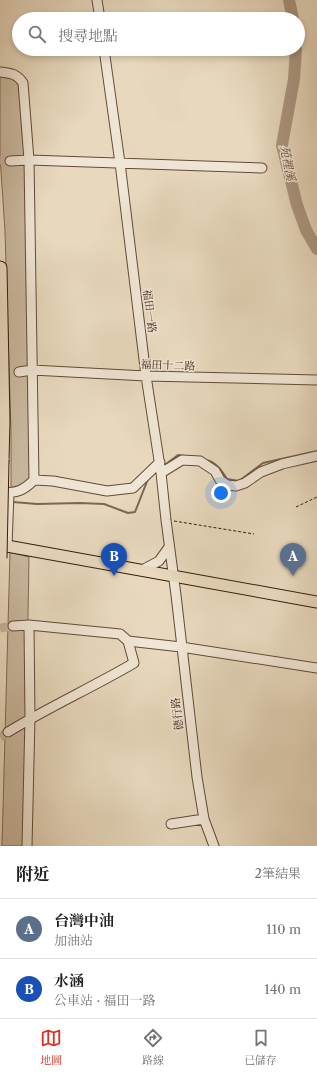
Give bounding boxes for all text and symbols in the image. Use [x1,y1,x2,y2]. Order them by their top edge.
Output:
search box [12,12,305,56]
icon: search [26,23,48,45]
text: 搜尋地點 [58,26,118,45]
water label: 苑裡溪 [277,144,299,184]
street label: 福田一路 [140,288,160,334]
street label: 福田十二路 [140,357,196,373]
your location [211,483,231,503]
pin: B [101,543,127,576]
pin: A [280,543,306,576]
street label: 德行路 [168,697,186,731]
text: 附近 [16,864,50,884]
text: 2筆結果 [255,865,301,881]
text: 台灣中油 [54,911,114,930]
text: A [24,921,34,937]
text: 110 m [266,921,301,937]
text: 加油站 [54,932,93,948]
text: 水涵 [54,971,84,990]
text: B [24,981,34,997]
text: 140 m [264,981,301,997]
text: 公車站 · 福田一路 [54,992,156,1008]
tab: 地圖 [40,1027,62,1067]
tab: 路線 [142,1027,164,1067]
tab: 已儲存 [244,1027,277,1067]

